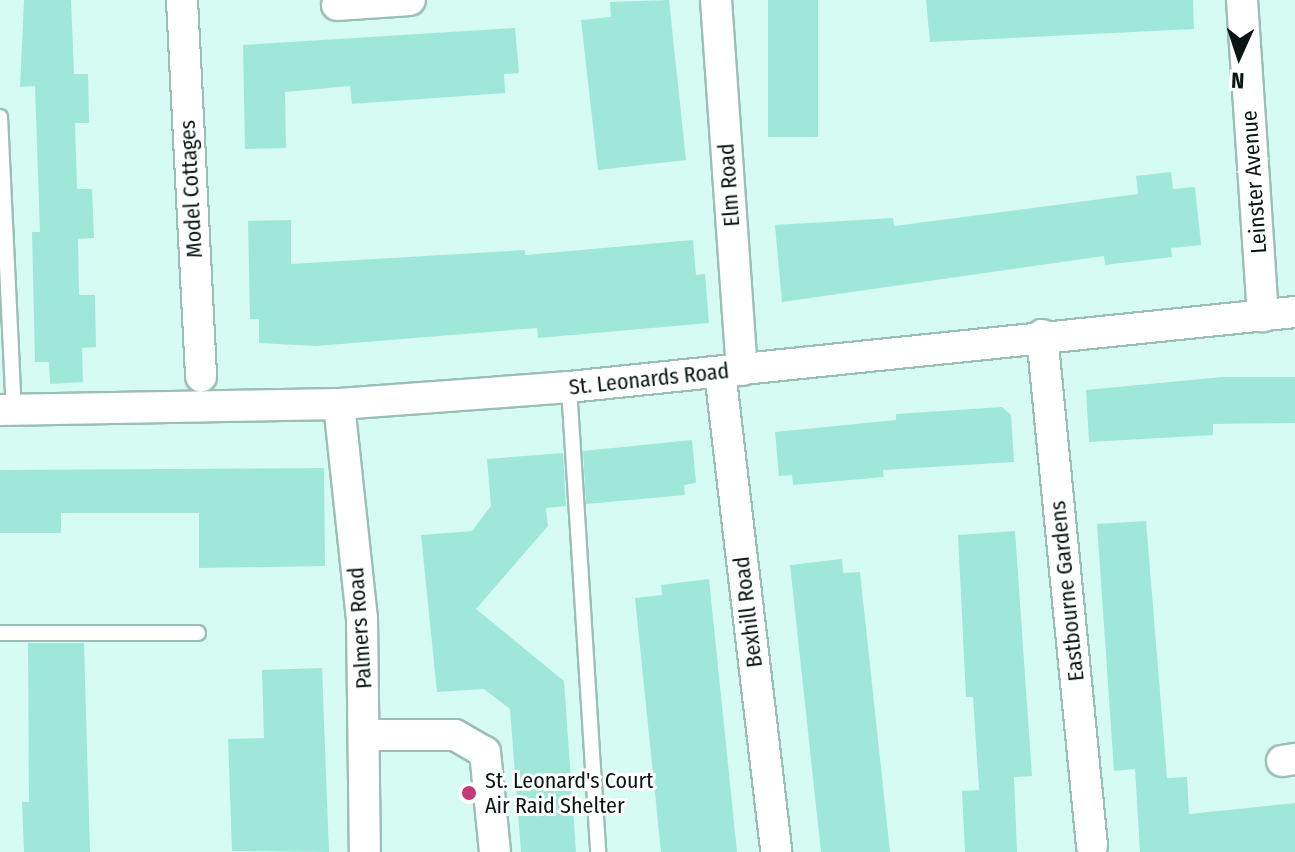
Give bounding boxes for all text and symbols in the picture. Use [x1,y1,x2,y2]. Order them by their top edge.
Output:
north arrow [1199,16,1279,96]
text: N [1230,67,1245,94]
street label: Leinster Avenue [1236,110,1272,254]
street label: Model Cottages [174,119,208,259]
street label: Elm Road [713,142,745,228]
street label: St. Leonards Road [567,357,731,401]
street label: Eastbourne Gardens [1044,499,1090,683]
street label: Bexhill Road [728,555,768,669]
street label: Palmers Road [343,566,377,690]
place label: St. Leonard's Court Air Raid Shelter [485,767,653,818]
marker: St. Leonard's Court Air Raid Shelter [460,784,478,802]

